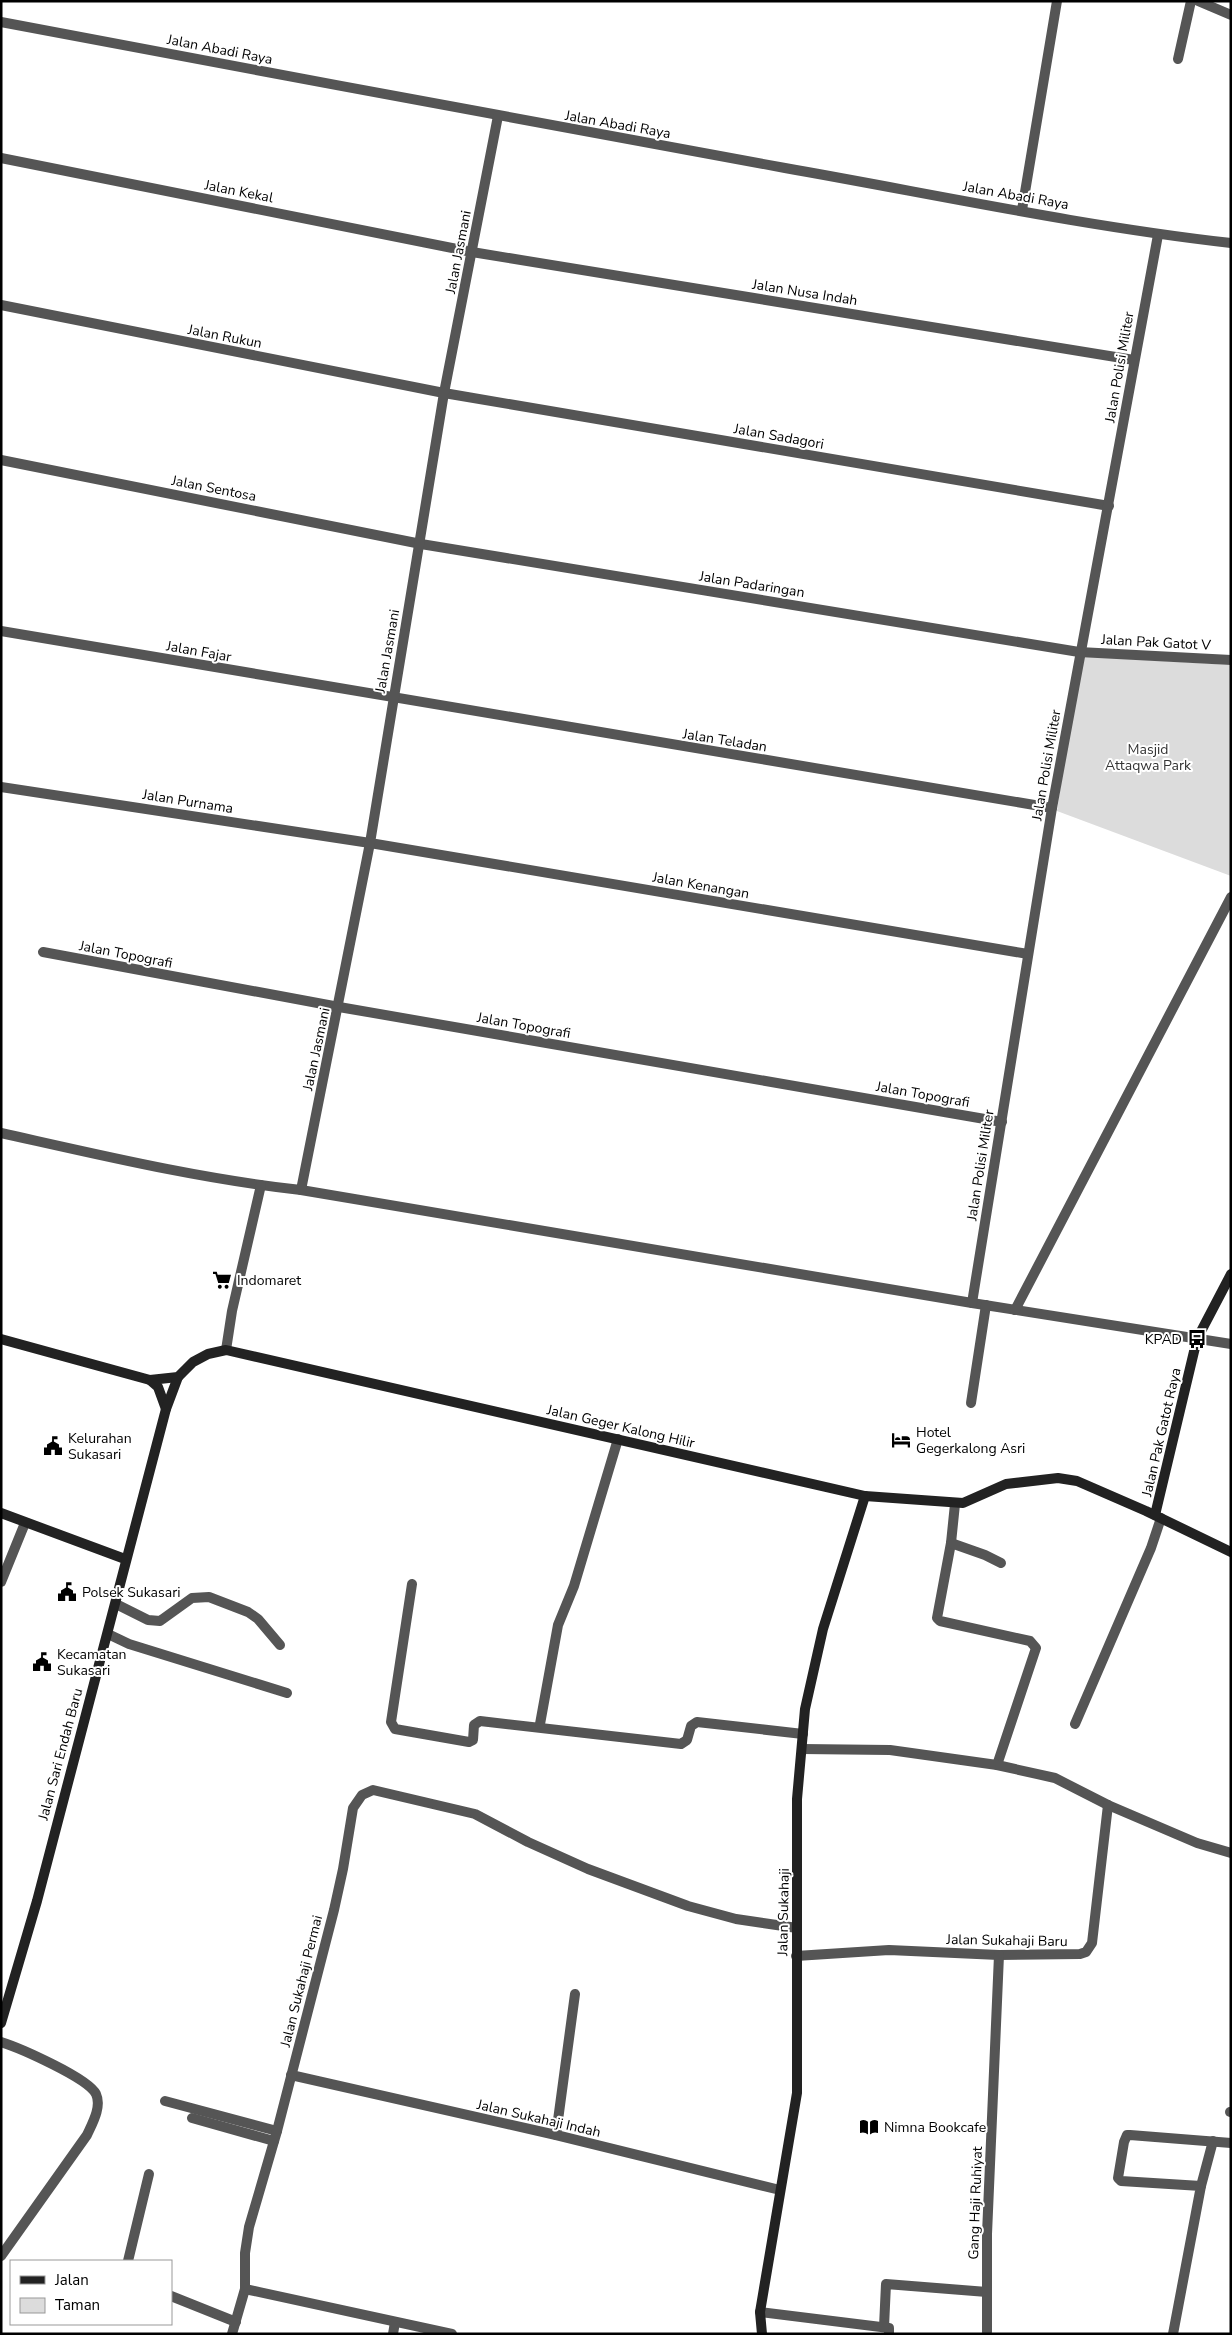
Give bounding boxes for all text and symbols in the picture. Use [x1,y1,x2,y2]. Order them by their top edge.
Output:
street label: Jalan Abadi Raya [165,30,274,69]
street label: Jalan Abadi Raya [563,106,672,143]
street label: Jalan Kekal [202,175,276,208]
street label: Jalan Abadi Raya [961,177,1070,214]
street label: Jalan Jasmani [441,209,476,296]
street label: Jalan Nusa Indah [750,275,859,310]
street label: Jalan Polisi Militer [1100,310,1139,425]
street label: Jalan Rukun [185,320,264,353]
street label: Jalan Sadagori [732,419,825,454]
street label: Jalan Sentosa [169,471,258,506]
street label: Jalan Padaringan [697,567,806,602]
street label: Jalan Jasmani [371,608,404,695]
street label: Jalan Pak Gatot V [1100,630,1212,655]
street label: Jalan Fajar [164,636,233,667]
street label: Jalan Polisi Militer [1027,708,1066,823]
street label: Jalan Teladan [680,724,768,757]
park label: Masjid Attaqwa Park [1105,740,1192,775]
street label: Jalan Purnama [140,785,235,818]
street label: Jalan Kenangan [650,867,751,903]
street label: Jalan Topografi [77,936,174,973]
street label: Jalan Jasmani [298,1006,335,1093]
street label: Jalan Topografi [475,1008,572,1043]
street label: Jalan Topografi [874,1077,971,1112]
street label: Jalan Polisi Militer [962,1108,999,1223]
supermarket icon: Indomaret [211,1269,233,1291]
place label: Indomaret [237,1271,301,1290]
bus stop icon: KPAD [1186,1328,1208,1350]
place label: KPAD [1145,1330,1182,1349]
street label: Jalan Pak Gatot Raya [1137,1366,1186,1499]
street label: Jalan Geger Kalong Hilir [544,1400,697,1453]
place label: Hotel Gegerkalong Asri [916,1423,1025,1458]
place label: Kelurahan Sukasari [68,1429,132,1464]
hotel icon: Hotel Gegerkalong Asri [890,1429,912,1451]
public building icon: Kelurahan Sukasari [42,1435,64,1457]
public building icon: Polsek Sukasari [56,1581,78,1603]
place label: Polsek Sukasari [82,1583,180,1602]
place label: Kecamatan Sukasari [57,1645,127,1680]
public building icon: Kecamatan Sukasari [31,1651,53,1673]
street label: Jalan Sari Endah Baru [33,1686,87,1823]
street label: Jalan Sukahaji [773,1868,794,1957]
street label: Jalan Sukahaji Permai [276,1913,327,2050]
street label: Jalan Sukahaji Baru [945,1930,1068,1951]
street label: Jalan Sukahaji Indah [474,2095,603,2142]
library icon: Nimna Bookcafe [858,2116,880,2138]
place label: Nimna Bookcafe [884,2118,986,2137]
street label: Gang Haji Ruhiyat [964,2146,987,2260]
legend [10,2260,172,2325]
text: Jalan [54,2270,89,2290]
text: Taman [55,2295,100,2315]

